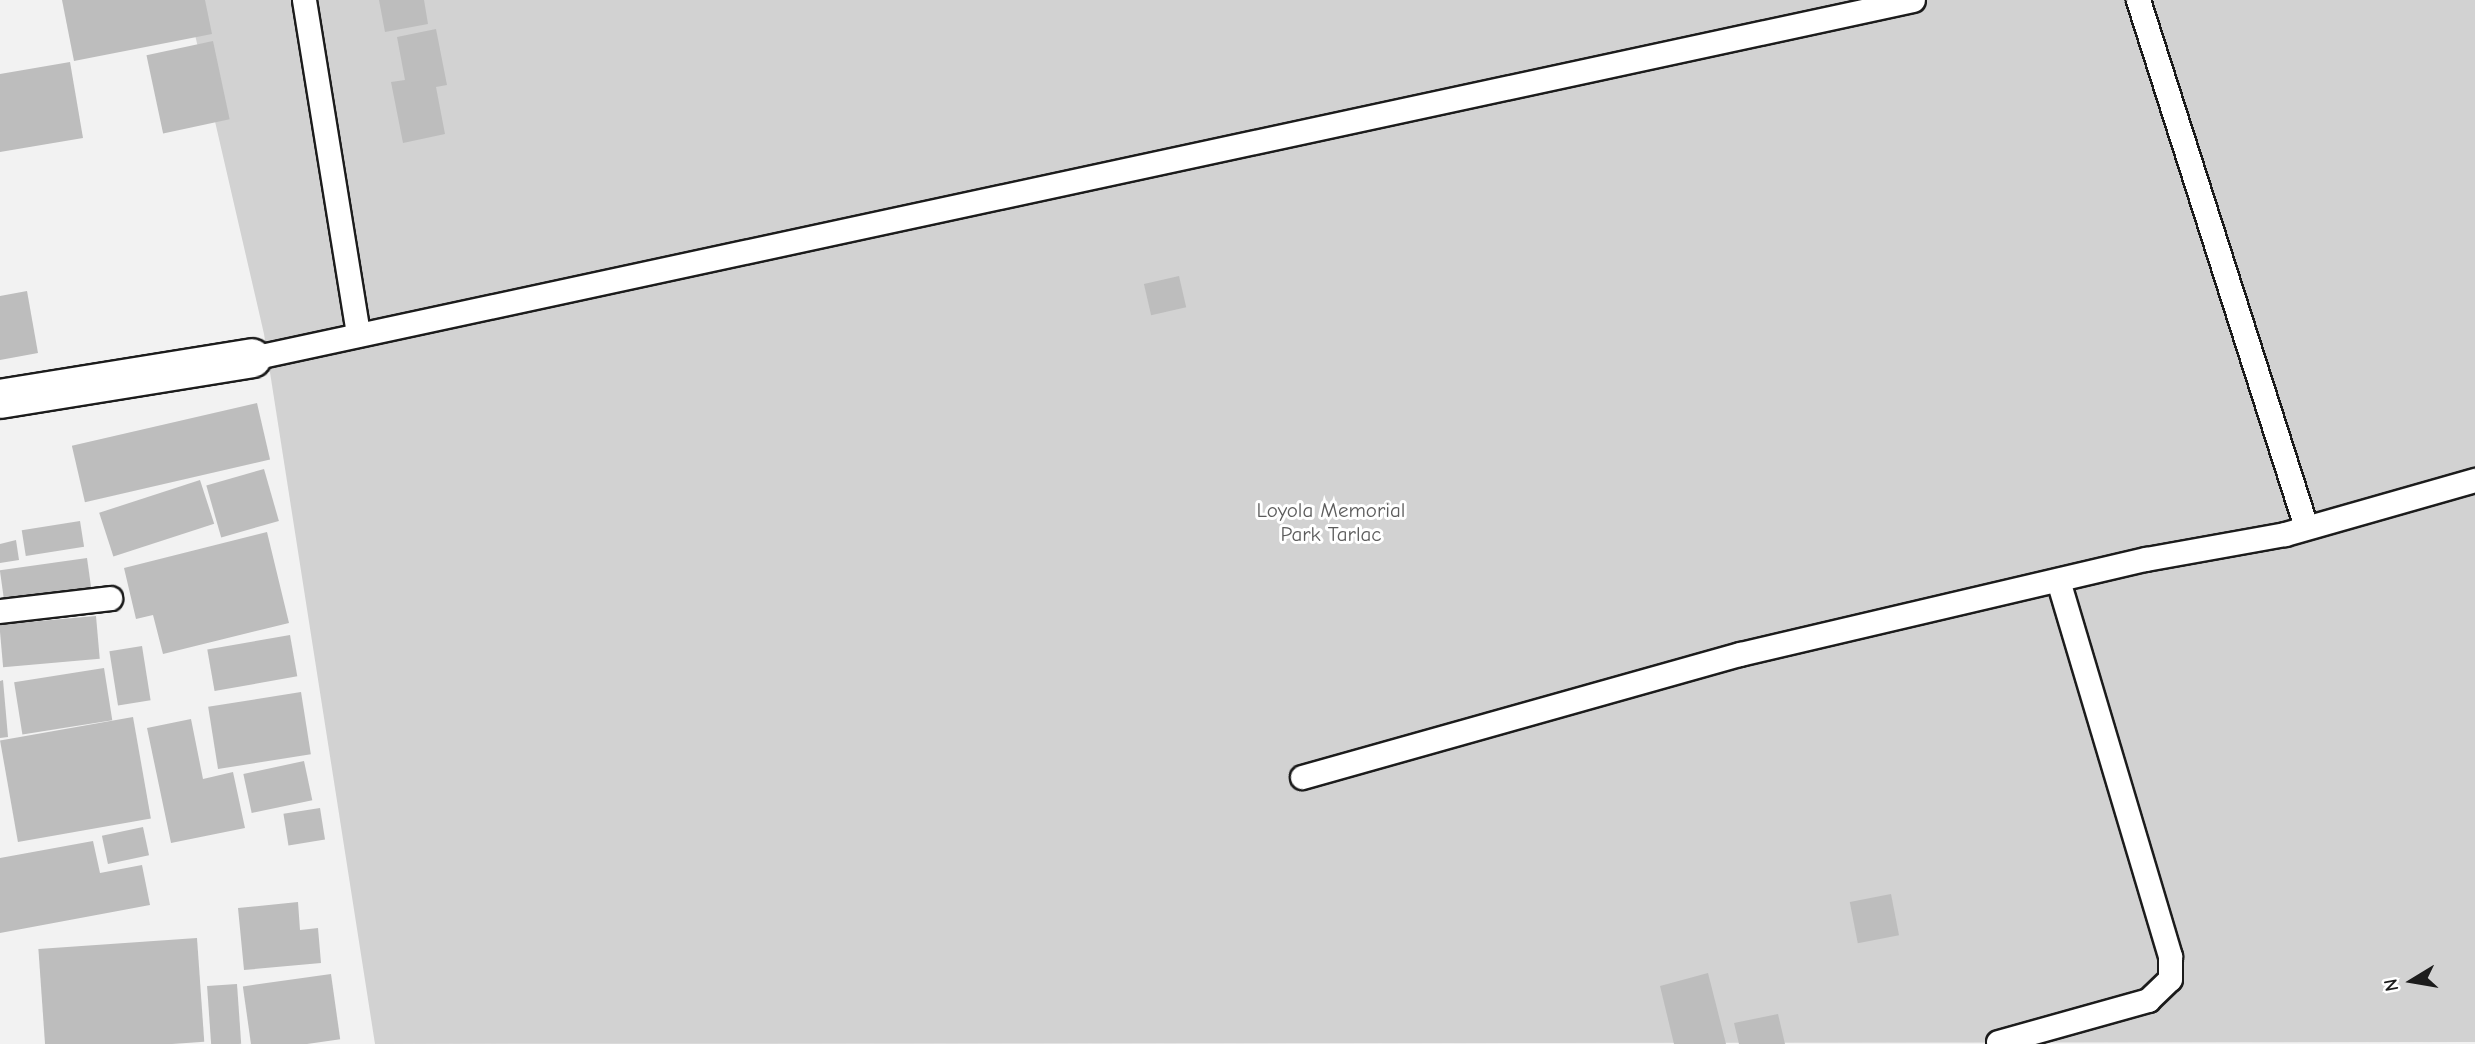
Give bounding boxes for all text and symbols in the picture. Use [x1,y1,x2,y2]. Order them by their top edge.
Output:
park label: Loyola Memorial Park Tarlac [1257,497,1405,547]
north arrow [2377,946,2447,1016]
text: N [2379,977,2403,993]

